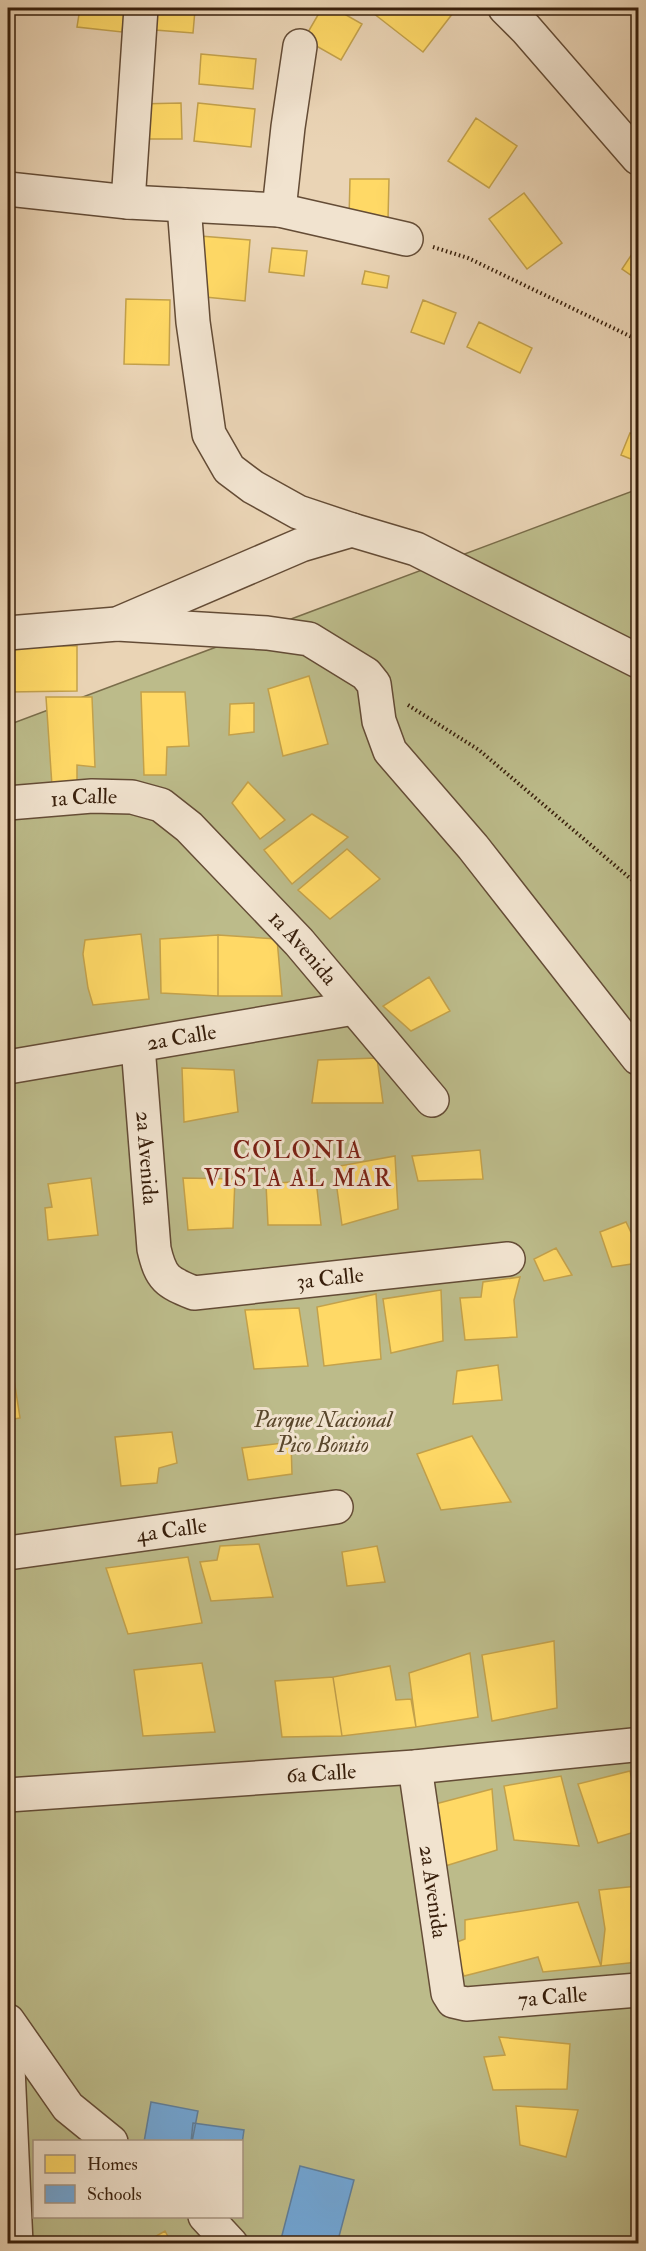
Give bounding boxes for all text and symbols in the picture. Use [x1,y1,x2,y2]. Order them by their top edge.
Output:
street label: 1a Calle [49,782,118,813]
street label: 1a Avenida [262,905,344,992]
street label: 2a Calle [144,1018,219,1057]
street label: 2a Avenida [129,1110,165,1206]
district label: COLONIA VISTA AL MAR [204,1135,392,1194]
street label: 3a Calle [295,1261,365,1296]
park label: Parque Nacional Pico Bonito [253,1406,394,1459]
street label: 4a Calle [134,1511,209,1549]
street label: 6a Calle [285,1757,357,1790]
street label: 2a Avenida [413,1843,454,1941]
street label: 7a Calle [517,1980,588,2014]
legend [33,2140,243,2218]
text: Homes [87,2153,138,2176]
text: Schools [87,2183,142,2206]

